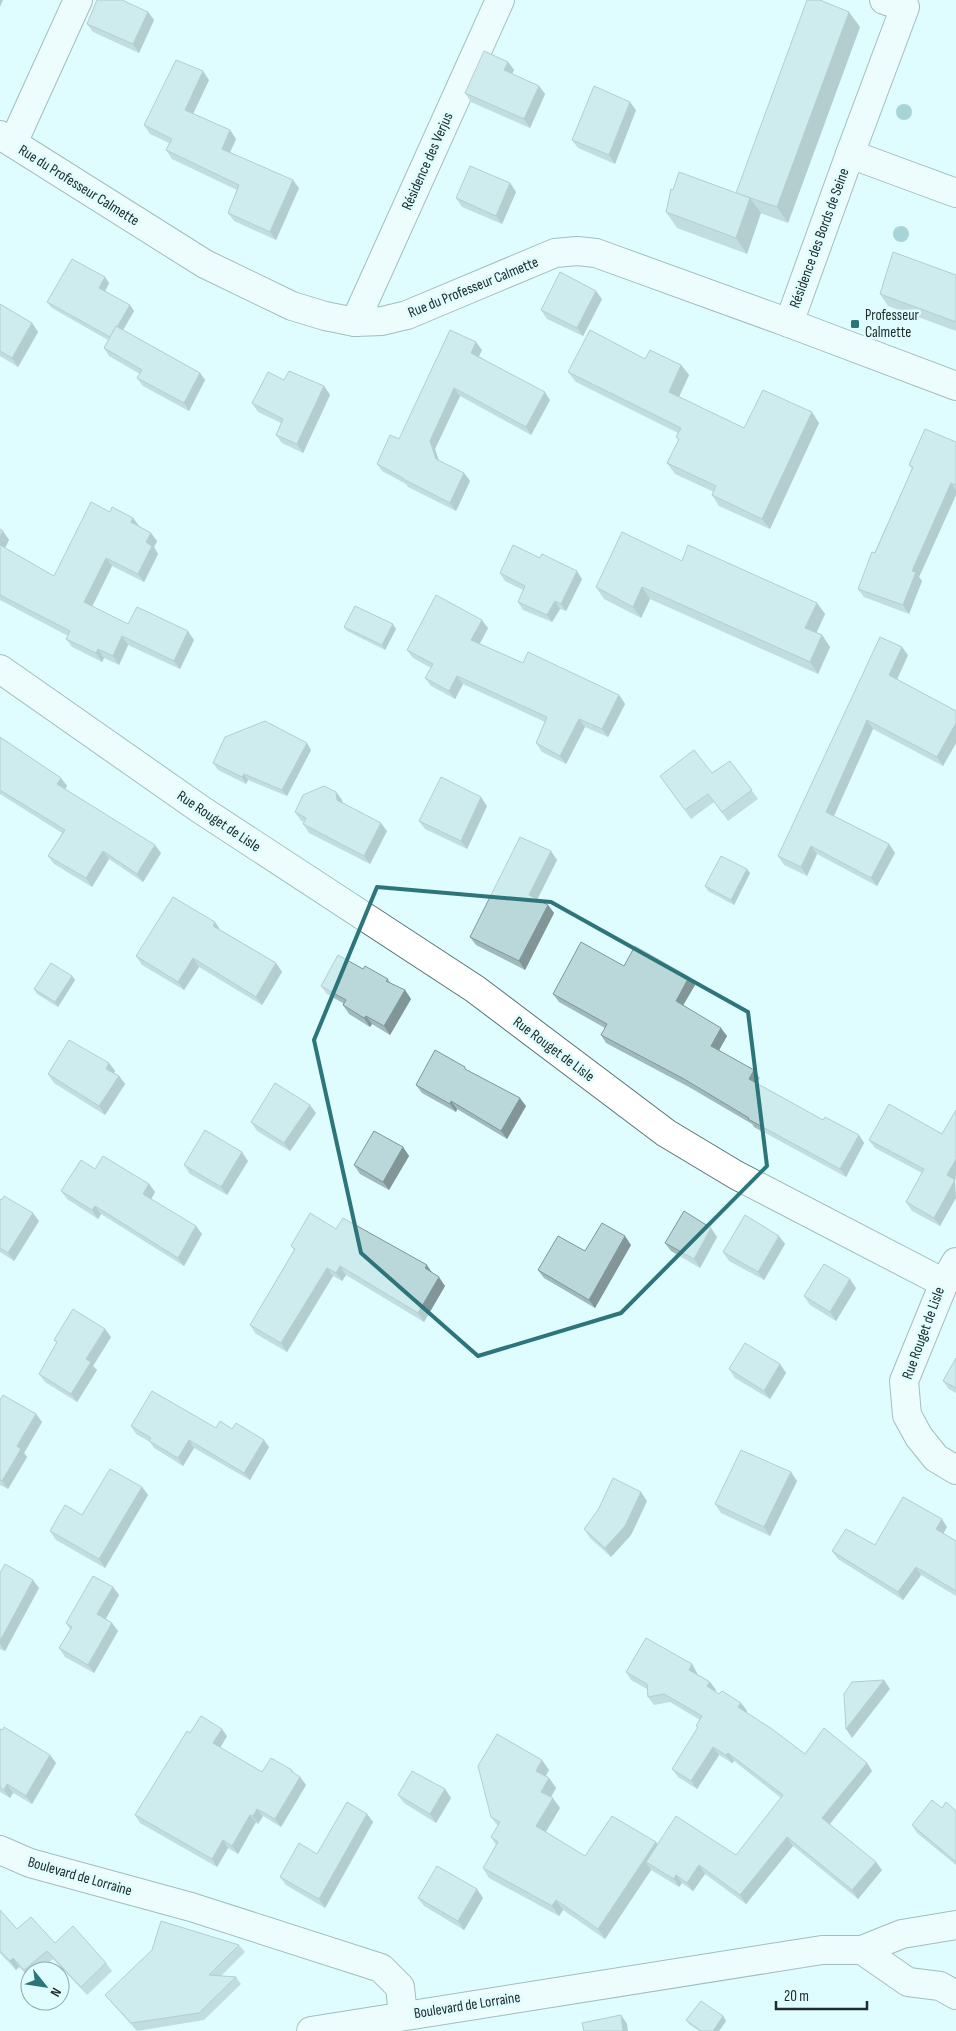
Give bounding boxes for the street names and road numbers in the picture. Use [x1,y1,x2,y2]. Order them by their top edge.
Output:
street label: Résidence des Verjus [397,109,457,213]
street label: Rue du Professeur Calmette [15,141,143,230]
street label: Résidence des Bords de Seine [785,166,854,311]
street label: Rue du Professeur Calmette [405,253,541,322]
street label: Rue Rouget de Lisle [173,786,264,856]
street label: Rue Rouget de Lisle [509,1013,598,1086]
street label: Rue Rouget de Lisle [898,1284,949,1382]
street label: Boulevard de Lorraine [26,1853,134,1900]
street label: Boulevard de Lorraine [412,1988,522,2023]

